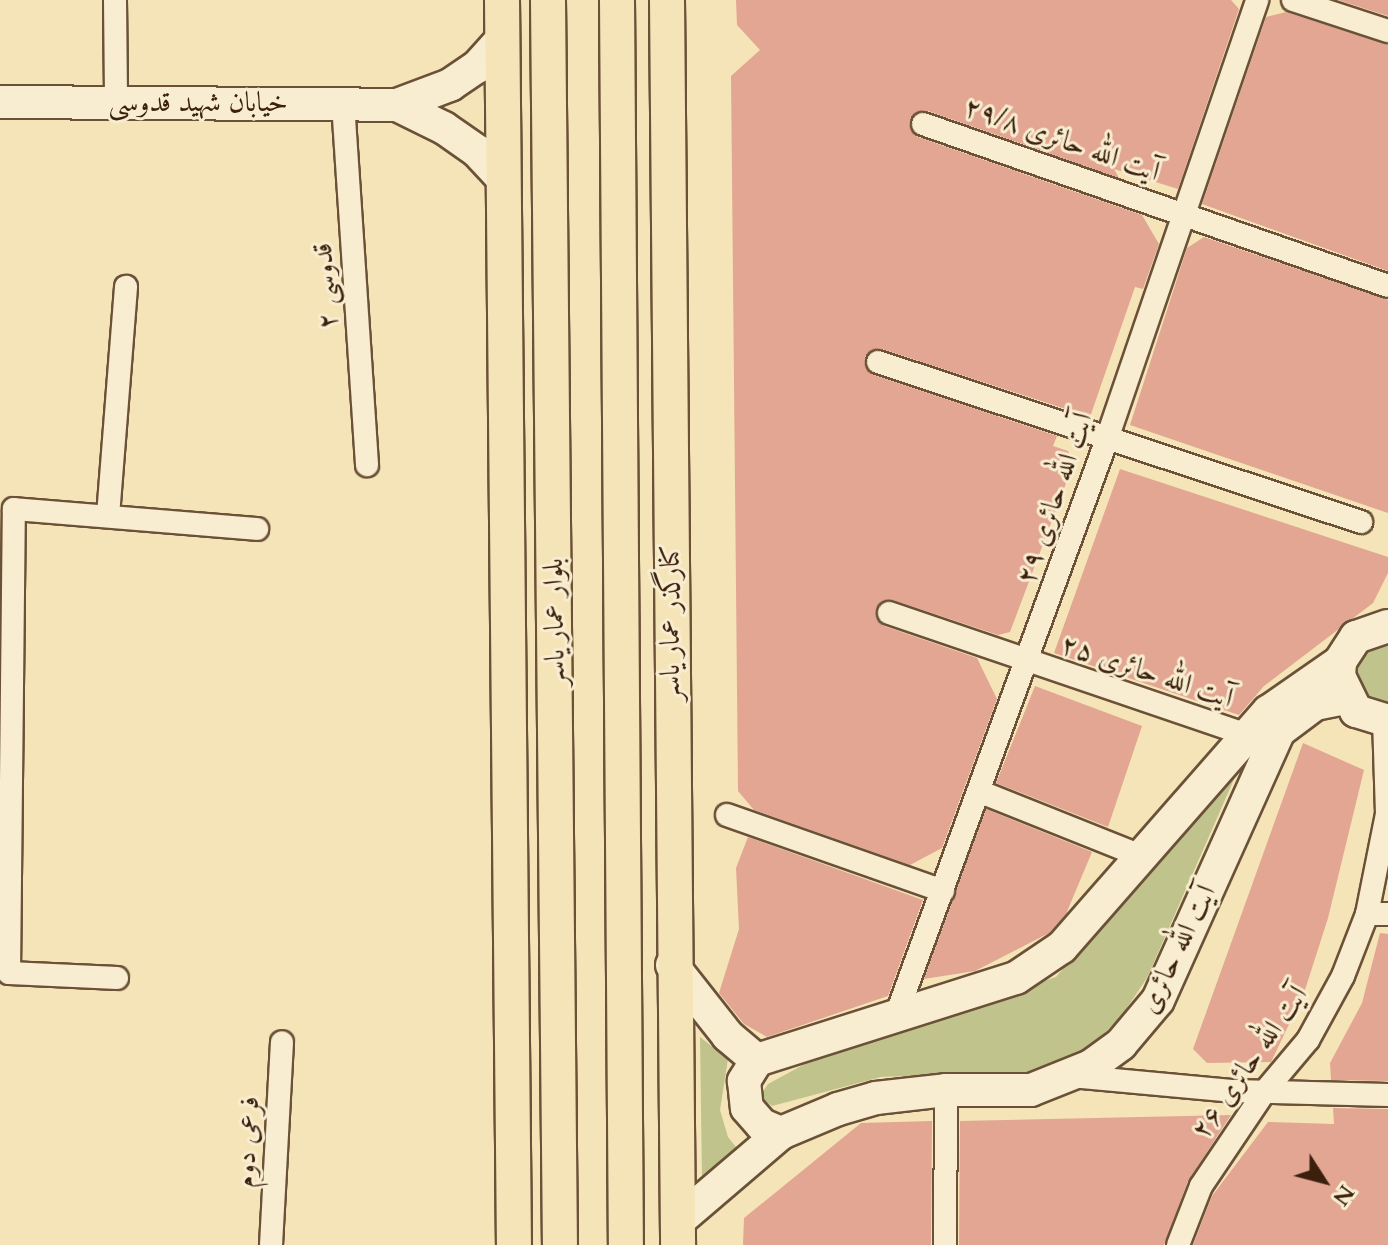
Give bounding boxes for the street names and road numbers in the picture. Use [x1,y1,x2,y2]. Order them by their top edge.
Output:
street label: خیابان شهید قدوسی [108,85,288,119]
street label: آیت الله حائری ۲۹/۸ [960,90,1164,188]
street label: قدوسی ۲ [305,242,345,330]
street label: آیت الله حائری ۲۹ [1009,408,1099,588]
street label: کنارگذر عمار یاسر [653,545,687,701]
street label: بلوار عمار یاسر [536,558,572,686]
street label: آیت الله حائری ۲۵ [1057,627,1237,715]
street label: آیت الله حائری [1131,879,1223,1019]
street label: آیت الله حائری ۲۶ [1184,979,1314,1145]
street label: فرعی دوم [228,1095,266,1189]

